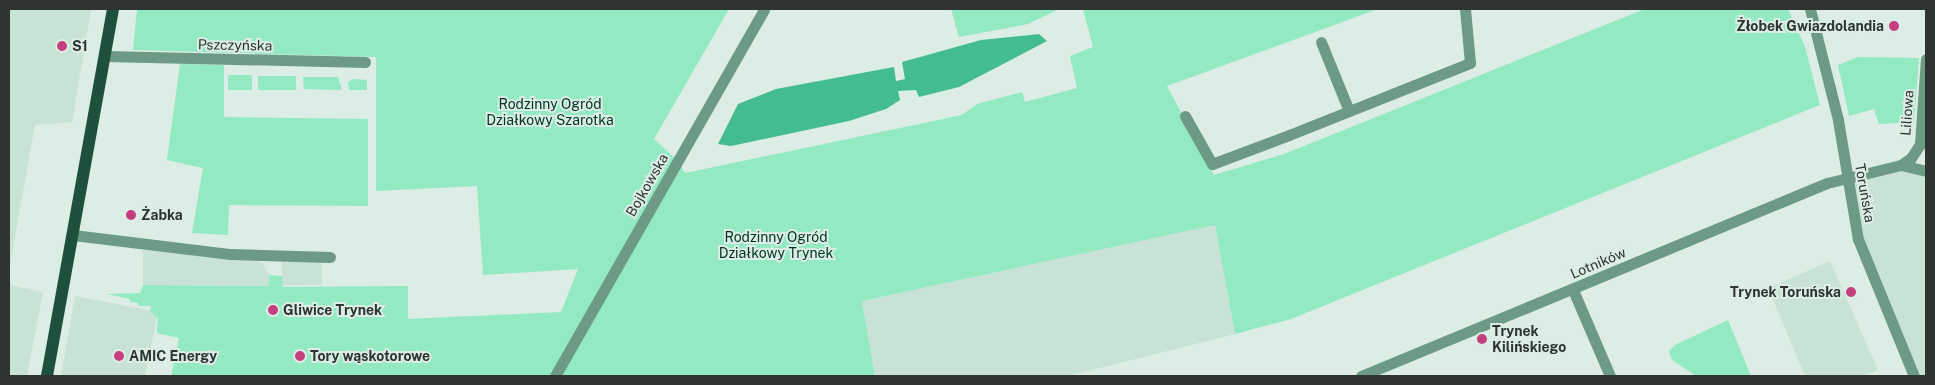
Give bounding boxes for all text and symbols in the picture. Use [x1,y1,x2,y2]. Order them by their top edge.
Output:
place label: Żłobek Gwiazdolandia [1736,18,1884,34]
marker: Żłobek Gwiazdolandia [1888,20,1900,32]
street label: Pszczyńska [198,36,272,54]
place label: S1 [72,38,88,54]
marker: S1 [56,40,68,52]
street label: Liliowa [1897,90,1917,136]
park label: Rodzinny Ogród Działkowy Szarotka [486,96,614,128]
street label: Bojkowska [622,151,672,219]
street label: Toruńska [1852,162,1878,224]
place label: Żabka [141,207,183,223]
marker: Żabka [125,209,137,221]
park label: Rodzinny Ogród Działkowy Trynek [719,229,833,262]
street label: Lotników [1568,244,1628,282]
place label: Trynek Toruńska [1730,284,1841,300]
marker: Trynek Toruńska [1845,286,1857,298]
place label: Gliwice Trynek [283,302,382,318]
marker: Gliwice Trynek [267,304,279,316]
place label: Trynek Kilińskiego [1492,323,1566,356]
marker: Trynek Kilińskiego [1476,333,1488,345]
place label: AMIC Energy [129,348,217,364]
place label: Tory wąskotorowe [310,348,430,364]
marker: AMIC Energy [113,350,125,362]
marker: Tory wąskotorowe [294,350,306,362]

